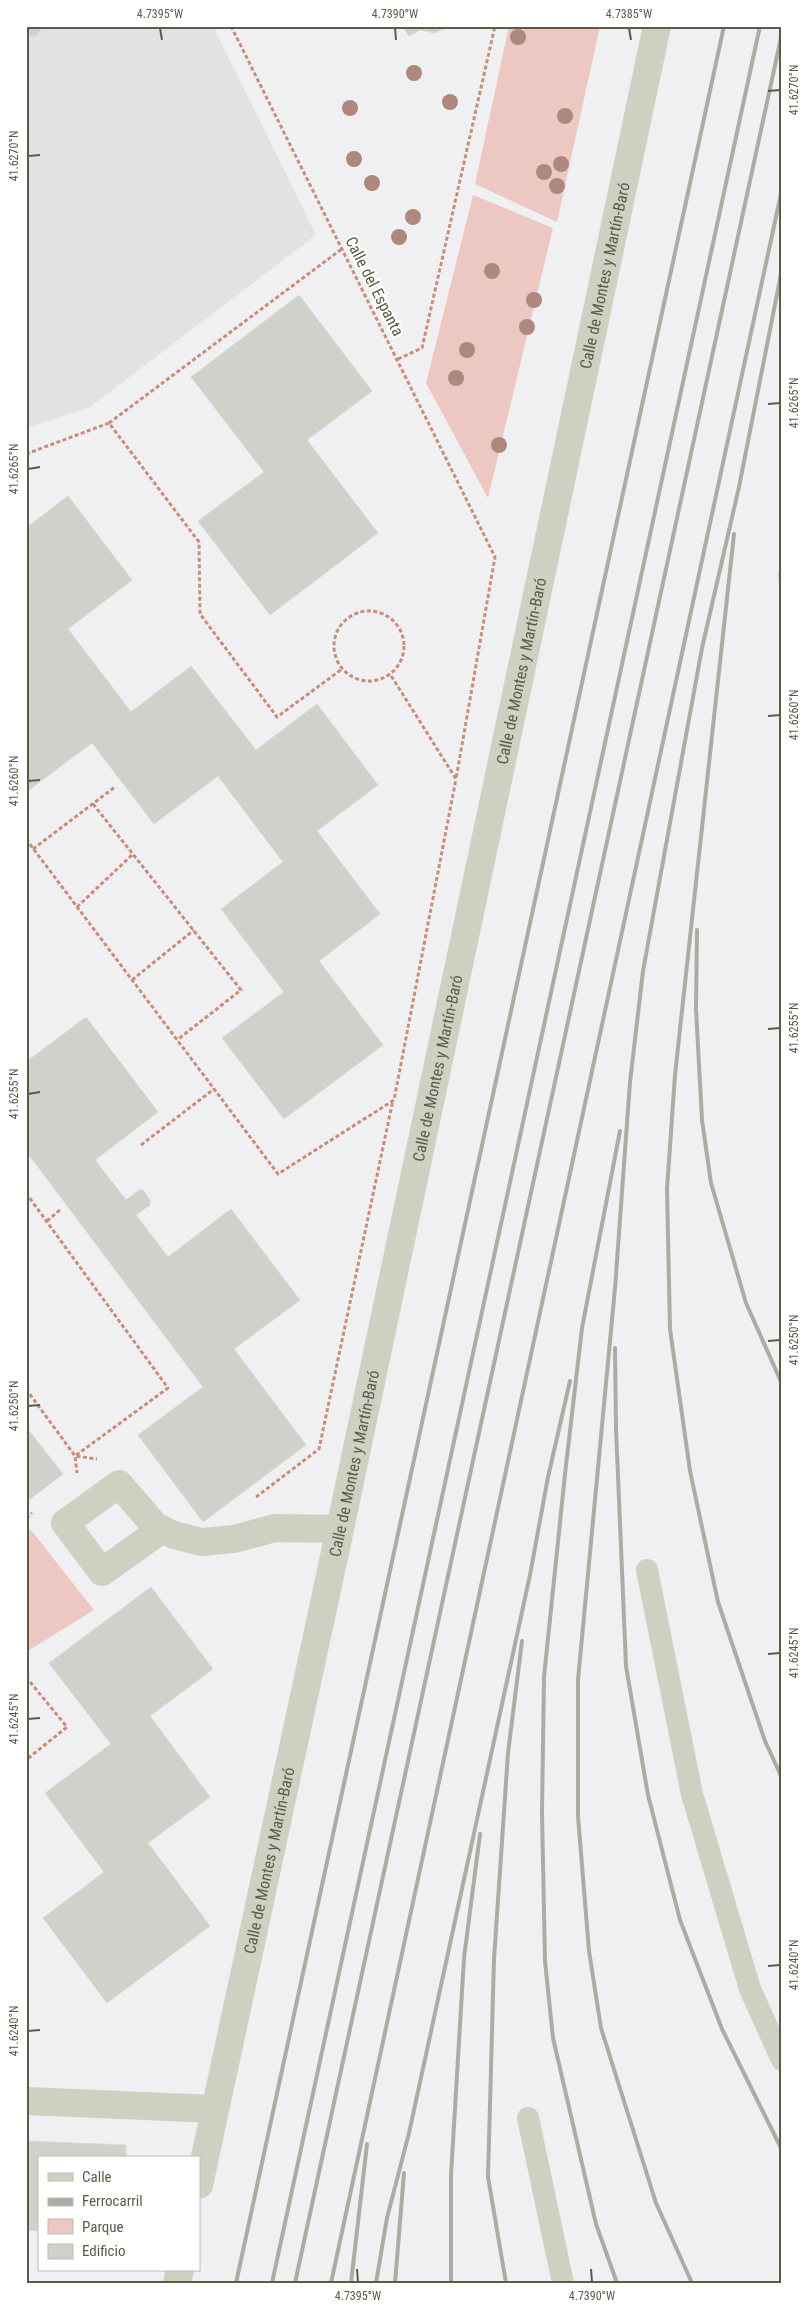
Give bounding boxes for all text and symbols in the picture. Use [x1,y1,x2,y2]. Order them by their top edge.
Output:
text: 4.7395°W [137,7,183,21]
text: 4.7390°W [372,7,418,21]
text: 4.7385°W [606,7,652,21]
text: 41.6270°N [787,65,801,115]
text: 41.6270°N [7,131,21,181]
street label: Calle de Montes y Martín-Baró [576,181,634,371]
street label: Calle del Espanta [341,233,408,339]
text: 41.6265°N [787,378,801,428]
text: 41.6265°N [7,444,21,494]
street label: Calle de Montes y Martín-Baró [493,576,550,766]
text: 41.6260°N [787,690,801,740]
text: 41.6260°N [7,756,21,806]
street label: Calle de Montes y Martín-Baró [409,973,467,1163]
text: 41.6255°N [787,1003,801,1053]
text: 41.6255°N [7,1069,21,1119]
text: 41.6250°N [787,1315,801,1365]
street label: Calle de Montes y Martín-Baró [325,1369,383,1559]
text: 41.6250°N [7,1381,21,1431]
text: 41.6245°N [787,1628,801,1678]
text: 41.6245°N [7,1694,21,1744]
street label: Calle de Montes y Martín-Baró [240,1766,299,1955]
text: 41.6240°N [787,1940,801,1990]
text: 41.6240°N [7,2006,21,2056]
legend [38,2156,200,2272]
text: Calle [82,2168,112,2186]
text: Ferrocarril [82,2192,143,2210]
text: Parque [82,2218,124,2236]
text: Edificio [82,2242,125,2260]
text: 4.7395°W [335,2289,381,2303]
text: 4.7390°W [569,2289,615,2303]

